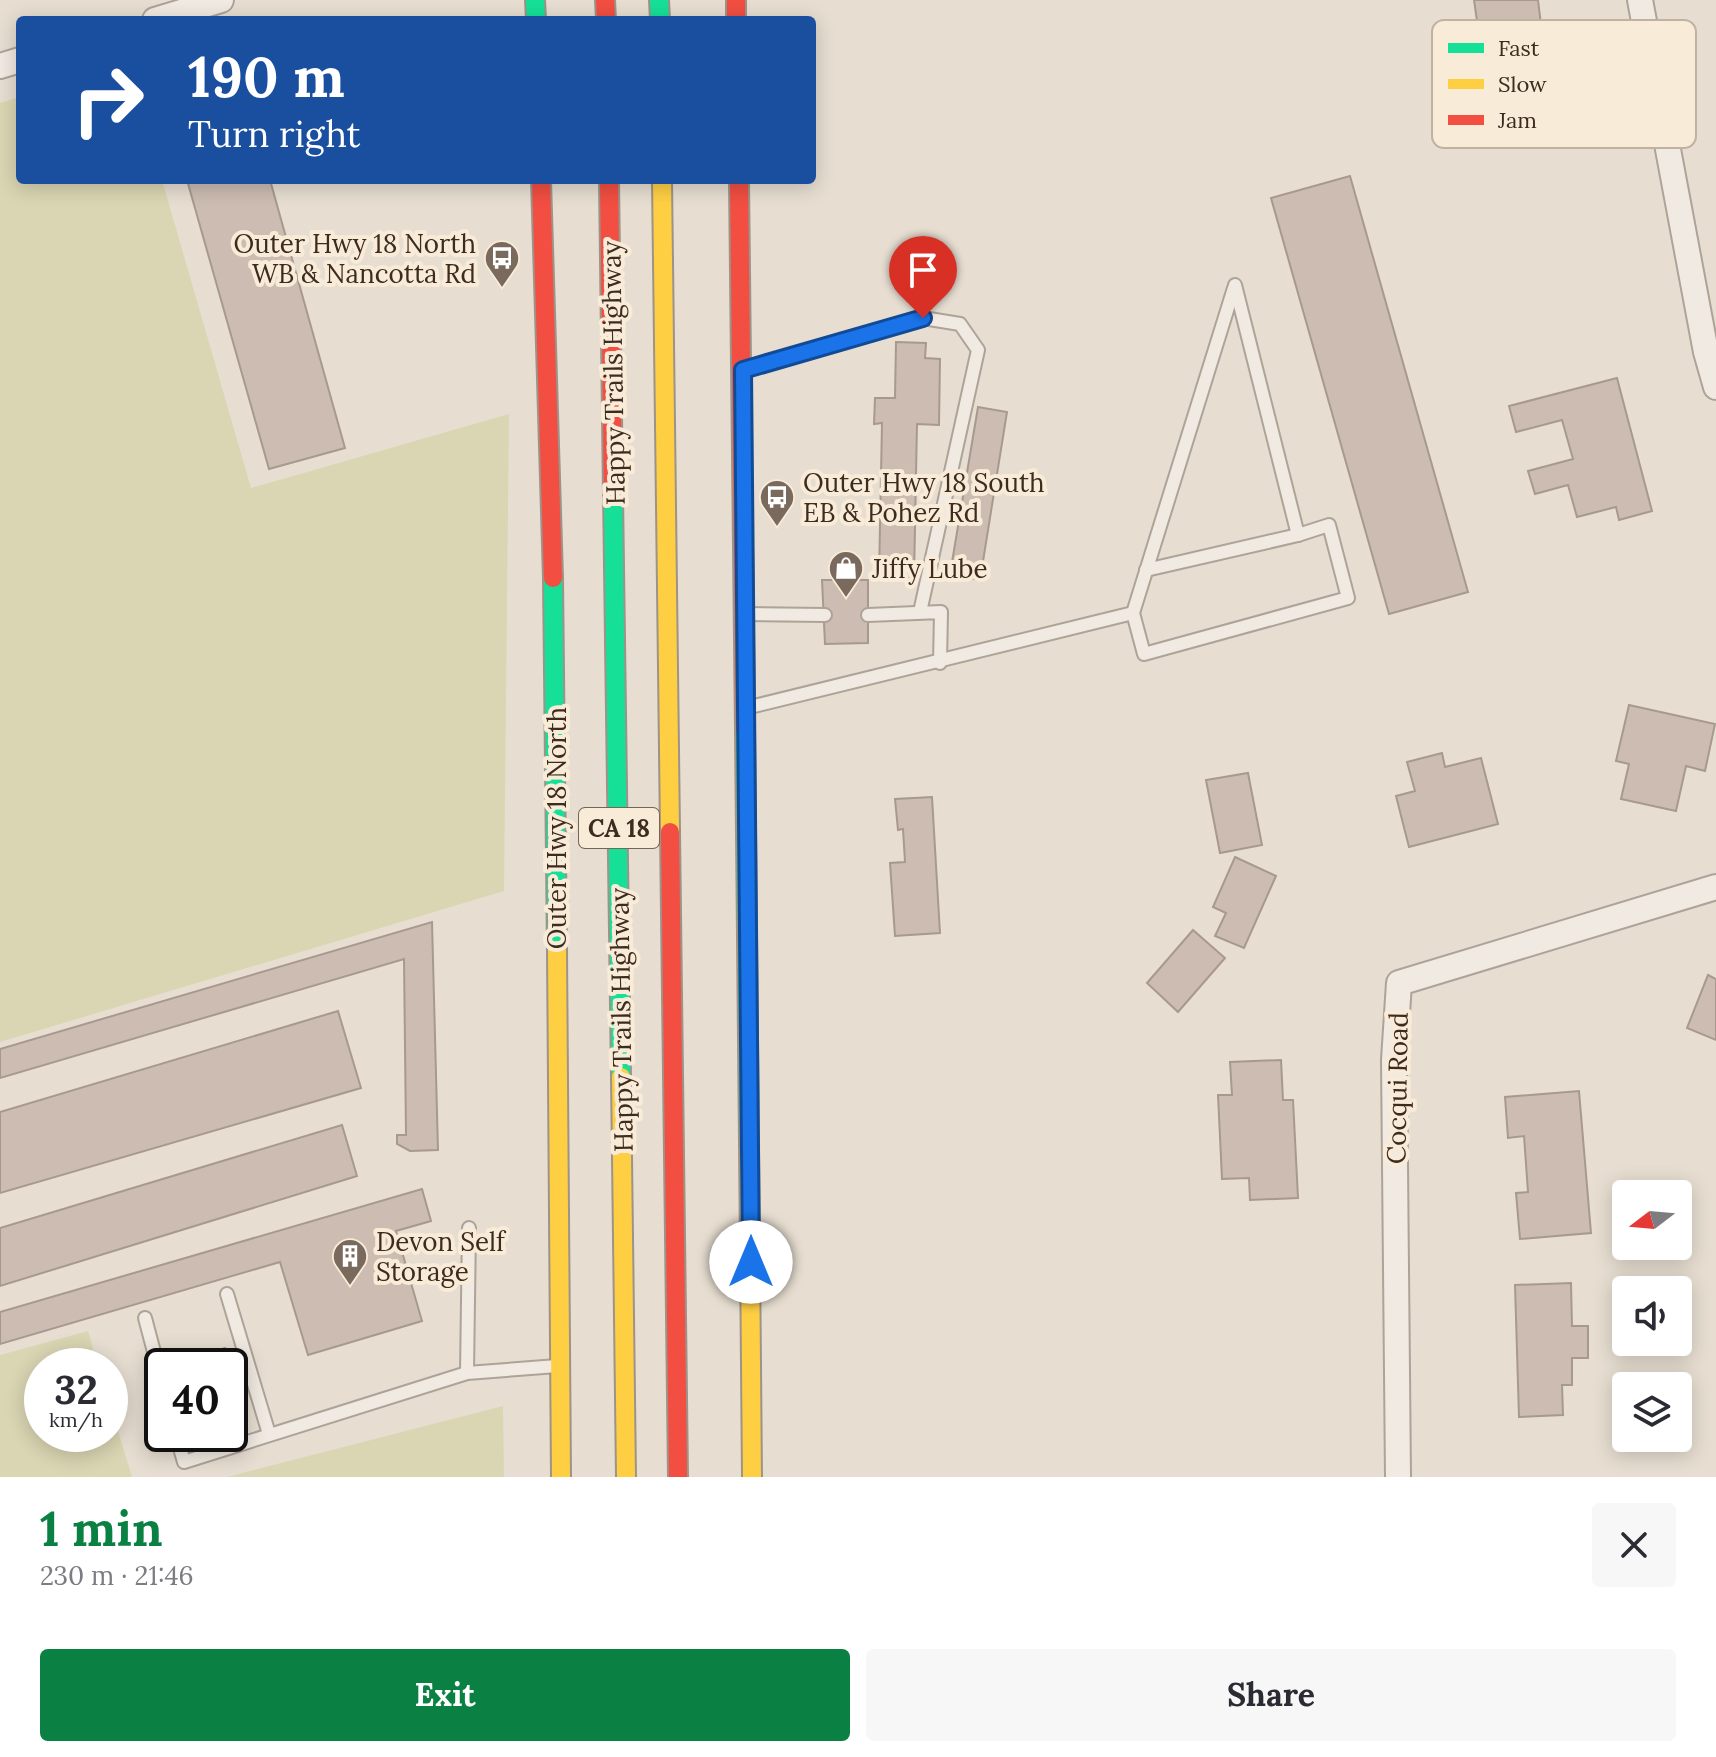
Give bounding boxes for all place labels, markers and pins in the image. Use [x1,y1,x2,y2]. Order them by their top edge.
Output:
place label: Outer Hwy 18 North WB & Nancotta Rd [234,227,476,290]
pin [889,236,957,318]
bus stop icon: Outer Hwy 18 North WB & Nancotta Rd [483,239,521,289]
place label: Outer Hwy 18 South EB & Pohez Rd [803,466,1045,529]
bus stop icon: Outer Hwy 18 South EB & Pohez Rd [758,478,796,528]
shop icon: Jiffy Lube [827,549,865,599]
place label: Jiffy Lube [871,552,988,585]
place label: Devon Self Storage [376,1225,507,1288]
building icon: Devon Self Storage [331,1237,369,1287]

